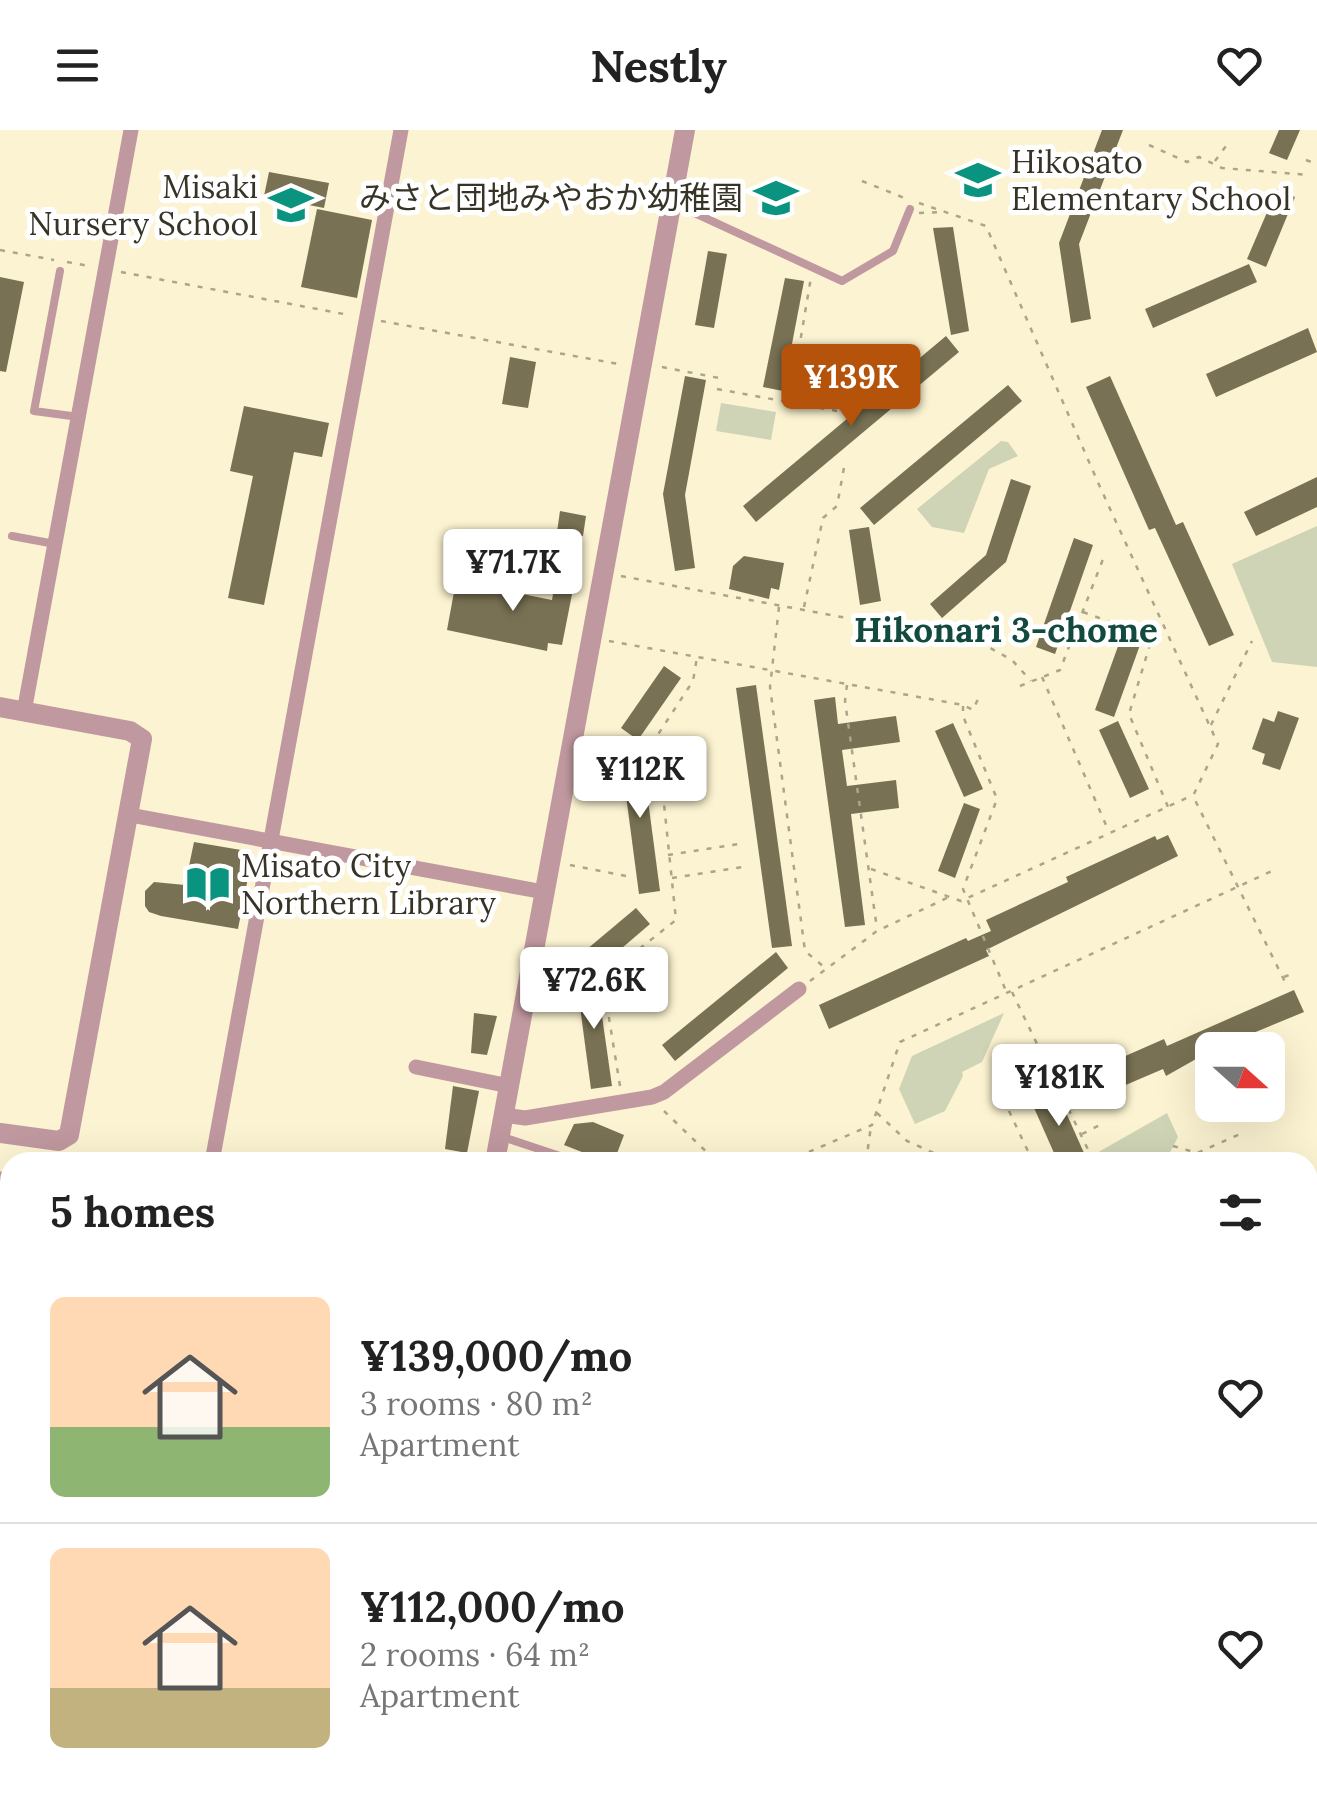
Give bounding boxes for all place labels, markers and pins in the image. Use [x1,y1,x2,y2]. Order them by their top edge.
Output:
place label: Hikosato Elementary School [1011,141,1291,219]
school or university icon: Hikosato Elementary School [954,156,1002,204]
place label: Misaki Nursery School [28,166,258,244]
school or university icon: みさと団地みやおか幼稚園 [752,174,800,222]
place label: みさと団地みやおか幼稚園 [359,177,743,218]
school or university icon: Misaki Nursery School [267,181,315,229]
pin: ¥139K [781,344,921,429]
pin: ¥71.7K [432,529,594,614]
pin: ¥112K [570,736,710,821]
place label: Misato City Northern Library [241,845,496,923]
library icon: Misato City Northern Library [184,860,232,908]
pin: ¥72.6K [513,947,675,1032]
pin: ¥181K [989,1044,1129,1129]

